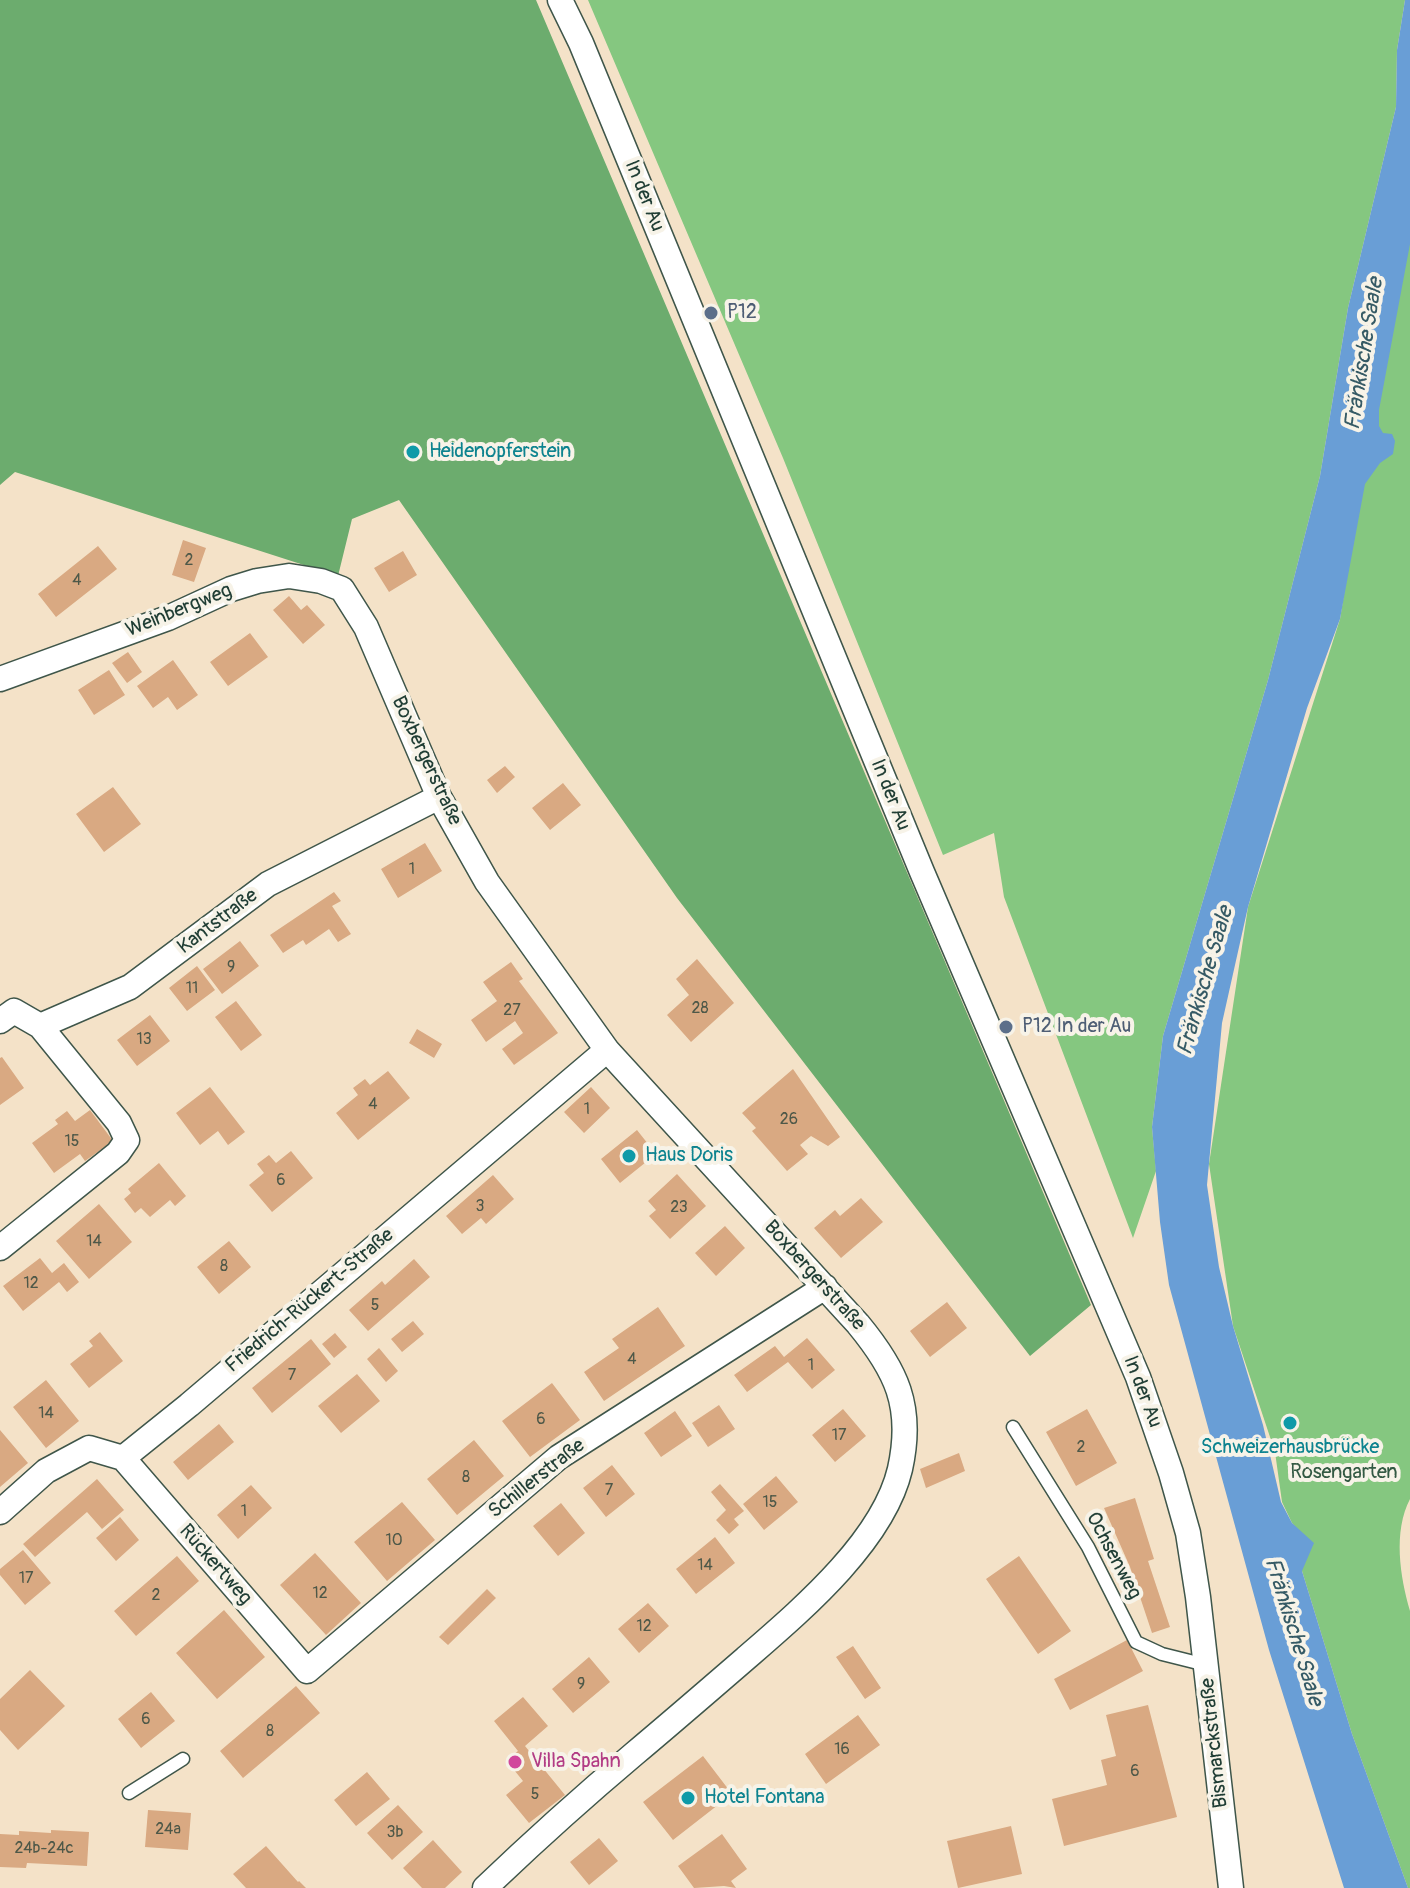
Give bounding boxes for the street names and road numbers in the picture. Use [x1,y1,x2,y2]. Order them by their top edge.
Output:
street label: In der Au [619,157,669,235]
street label: Weinbergweg [123,579,235,643]
street label: Boxbergerstraße [386,693,466,829]
street label: In der Au [865,756,915,834]
street label: Kantstraße [173,884,263,960]
street label: Boxbergerstraße [758,1216,870,1336]
street label: Friedrich-Rückert-Straße [221,1224,399,1378]
street label: In der Au [1117,1353,1167,1431]
street label: Schillerstraße [484,1434,590,1524]
street label: Ochsenweg [1080,1508,1146,1604]
street label: Rückertweg [173,1520,257,1610]
street label: Bismarckstraße [1196,1677,1234,1809]

